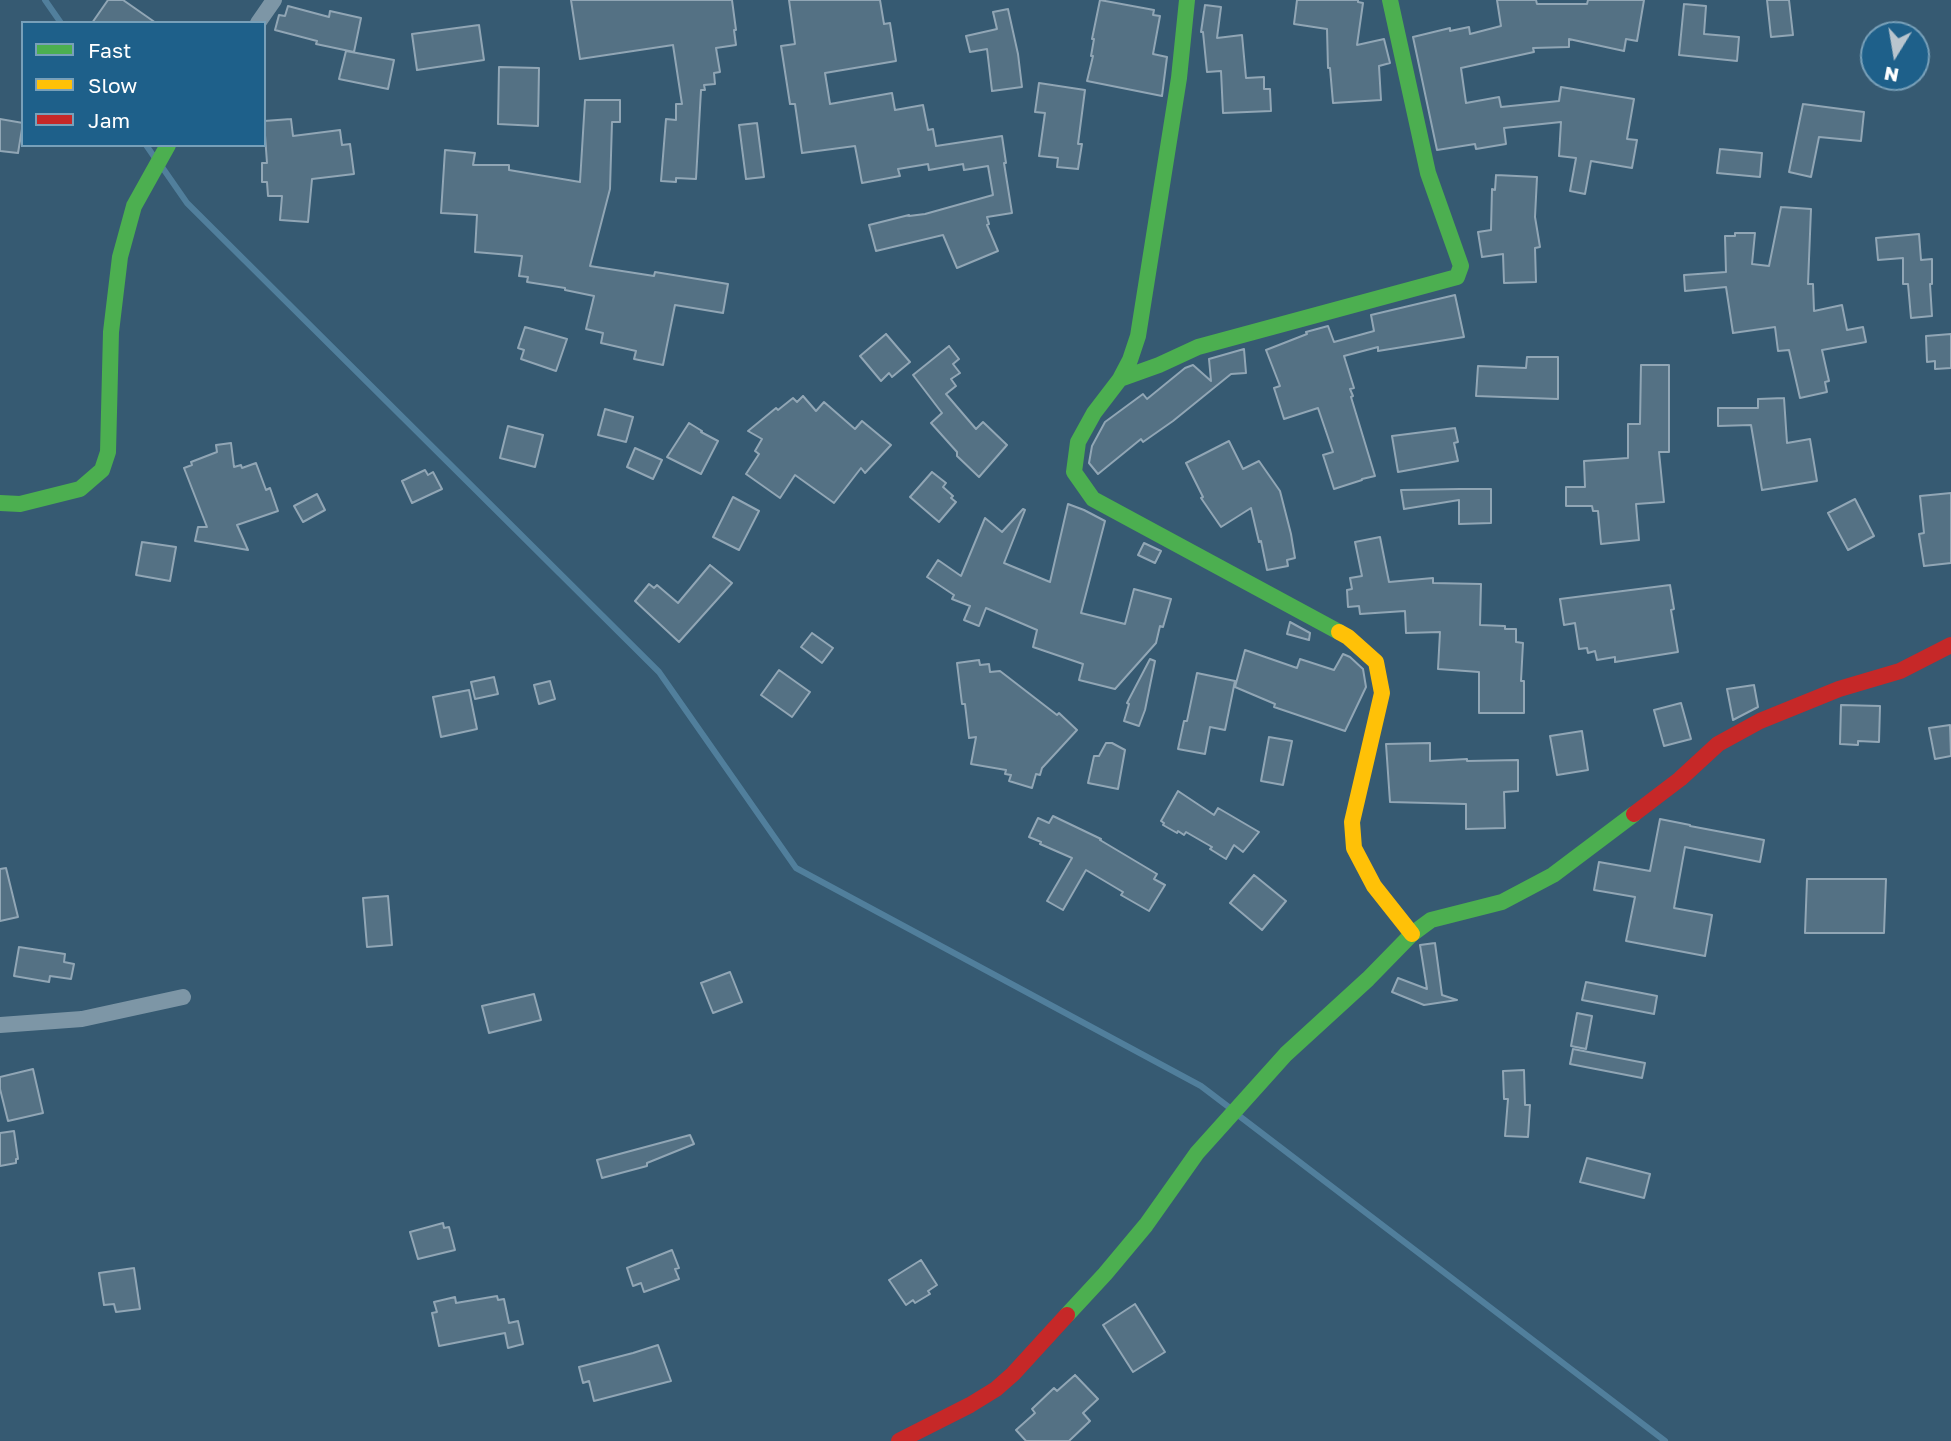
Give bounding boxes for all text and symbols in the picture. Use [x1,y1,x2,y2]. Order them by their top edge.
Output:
legend [21,21,266,147]
north arrow [1860,21,1930,91]
text: Fast [88,37,131,63]
text: N [1882,62,1901,88]
text: Slow [88,72,137,98]
text: Jam [88,107,130,133]

